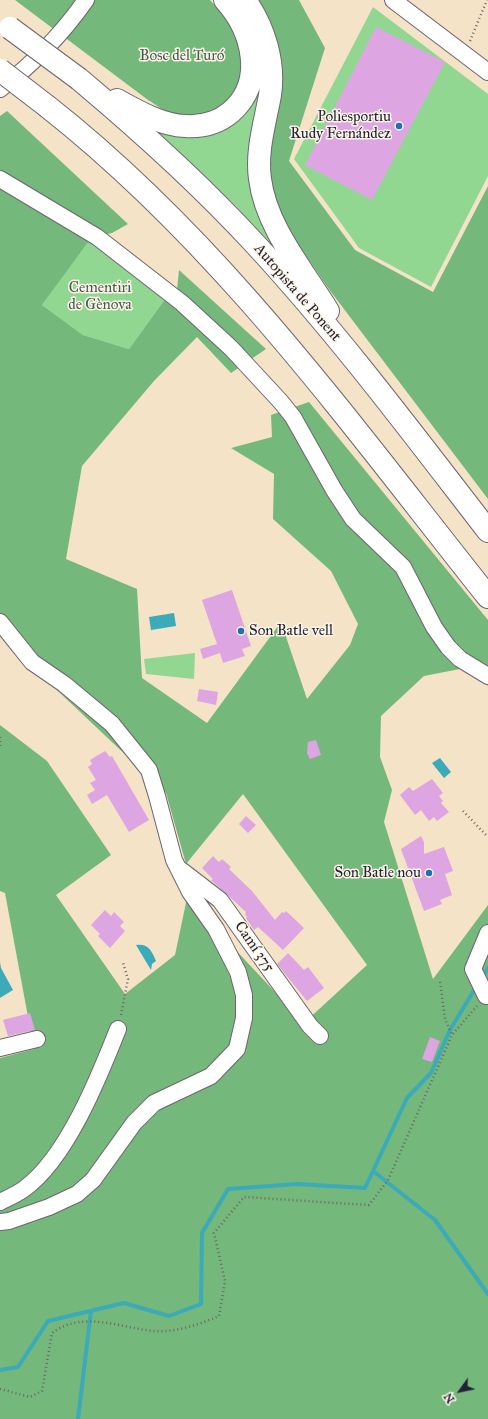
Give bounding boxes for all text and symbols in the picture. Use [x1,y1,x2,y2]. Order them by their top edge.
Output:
park label: Bosc del Turó [140,47,224,65]
place label: Poliesportiu Rudy Fernández [290,108,391,143]
marker: Poliesportiu Rudy Fernández [394,121,404,131]
street label: Autopista de Ponent [250,240,344,346]
park label: Cementiri de Gènova [68,279,132,314]
place label: Son Batle vell [249,622,333,640]
marker: Son Batle vell [236,626,246,636]
place label: Son Batle nou [335,864,421,882]
marker: Son Batle nou [424,868,434,878]
street label: Camí 375 [230,918,278,976]
north arrow [440,1371,480,1411]
text: N [442,1390,458,1405]

